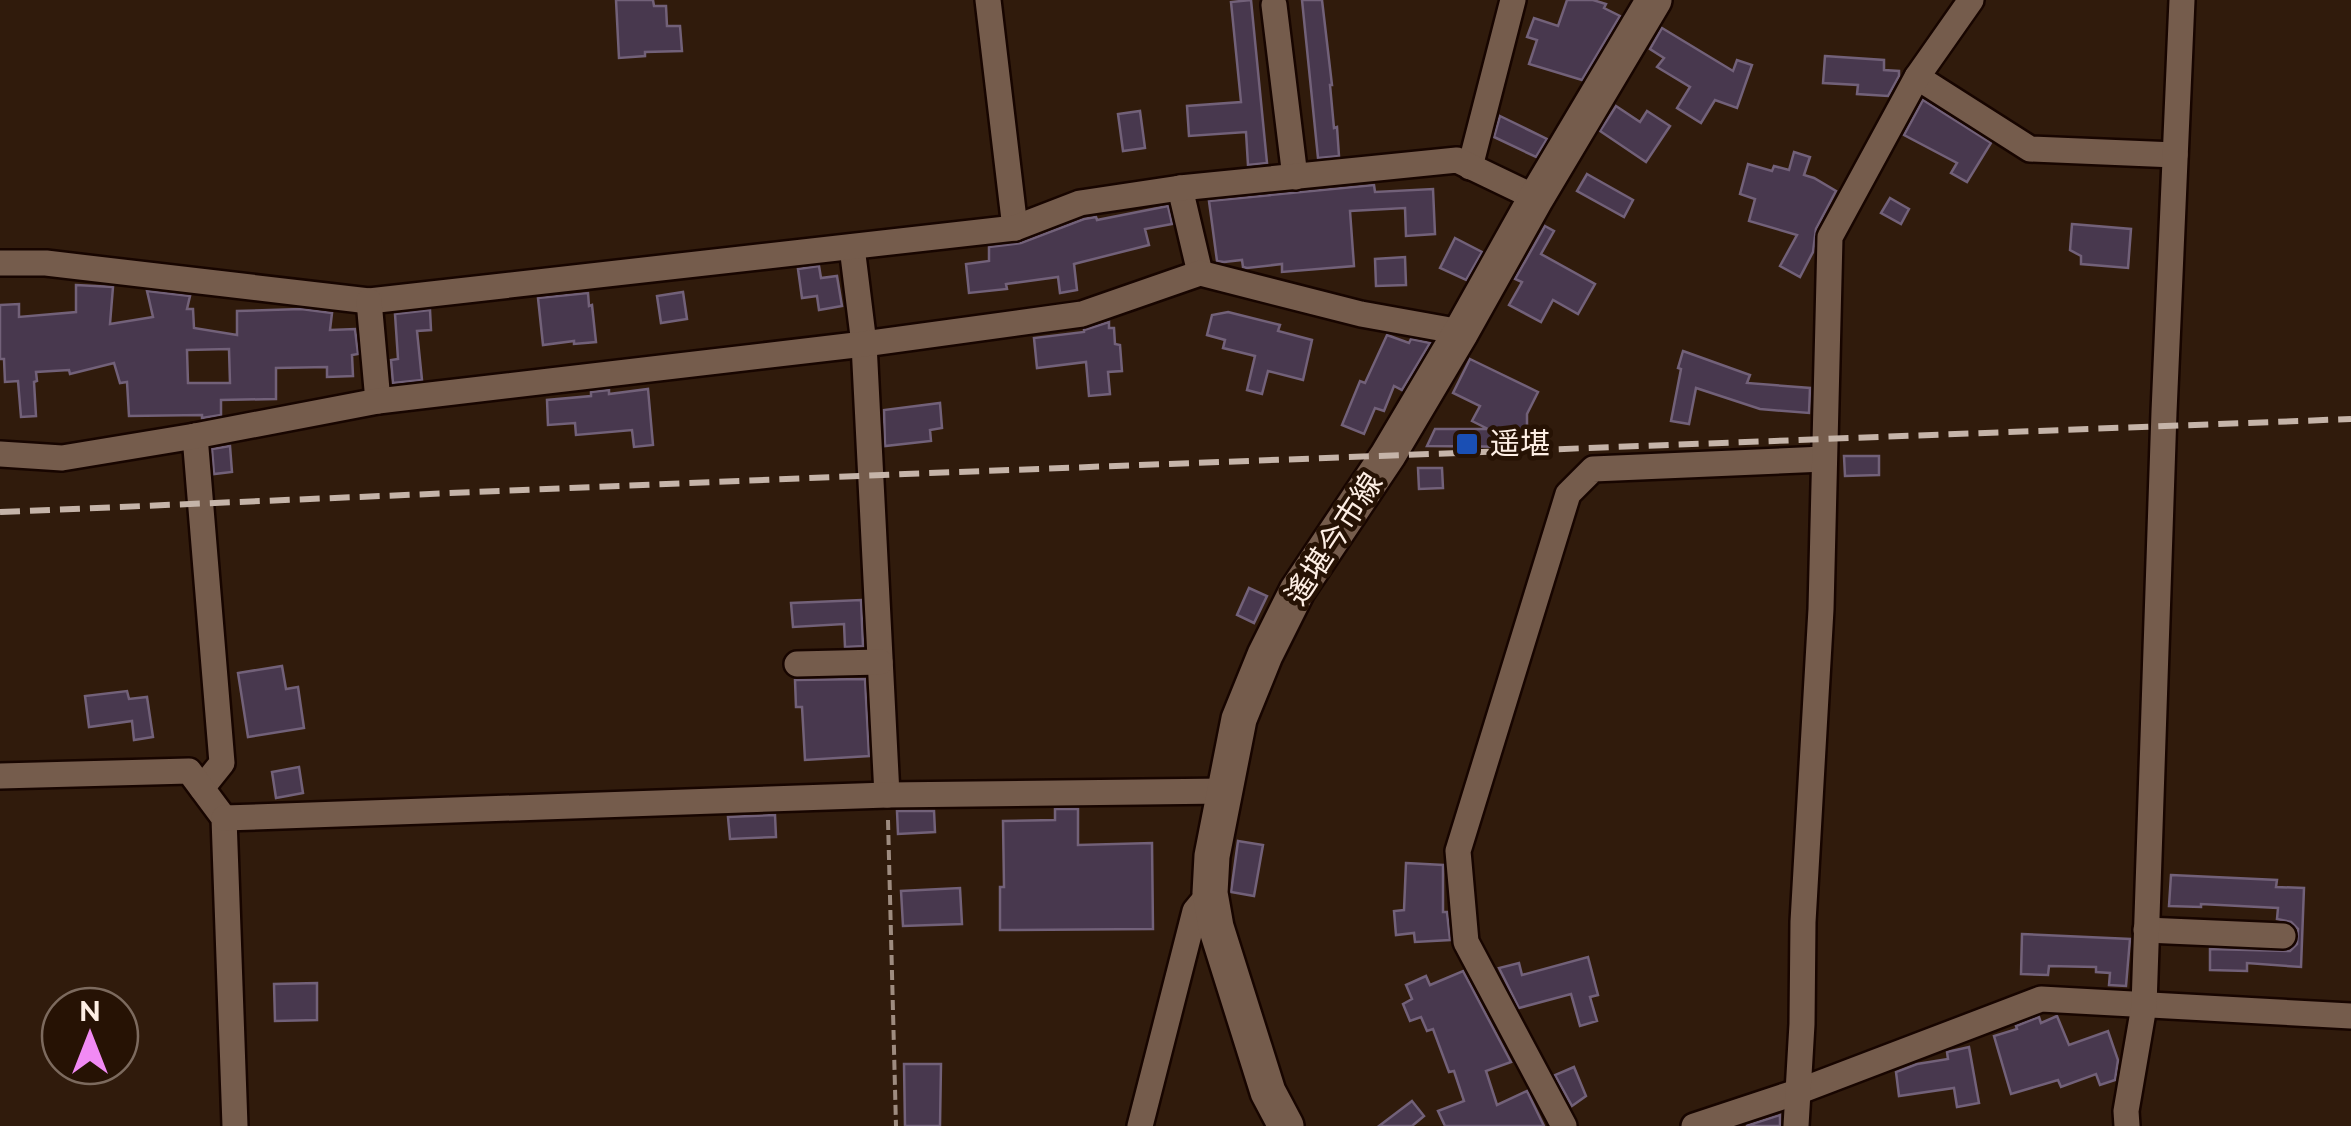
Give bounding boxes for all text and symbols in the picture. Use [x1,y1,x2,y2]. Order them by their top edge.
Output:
place label: 遥堪 [1490,426,1550,461]
marker: 遥堪 [1454,431,1480,457]
street label: 遙堪今市線 [1278,466,1389,611]
north arrow [40,986,140,1086]
text: N [79,995,101,1028]

